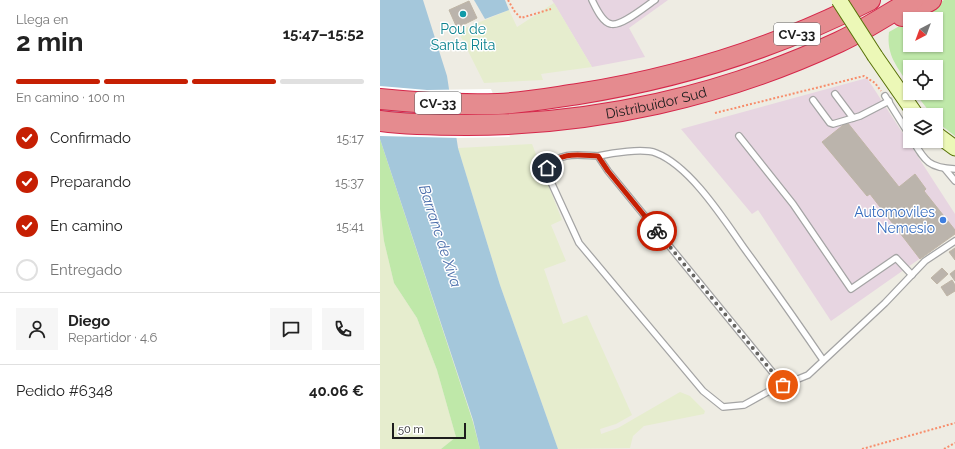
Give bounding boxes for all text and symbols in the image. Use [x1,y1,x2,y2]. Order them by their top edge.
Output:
marker: Pou de Santa Rita [458,9,468,19]
text: Llega en [16,12,68,27]
north arrow [903,12,943,52]
map controls [903,12,943,148]
place label: Pou de Santa Rita [431,21,495,53]
road number: CV-33 [774,23,820,45]
text: 15:47–15:52 [283,25,364,43]
text: 2 min [16,27,83,57]
button: locate [903,60,943,100]
street label: Distribuïdor Sud [604,84,709,122]
text: En camino · 100 m [16,90,125,105]
road number: CV-33 [415,92,461,114]
button: layers [903,108,943,148]
icon: check [16,127,38,149]
text: Confirmado [50,129,131,147]
text: 15:17 [336,131,364,146]
pin [530,151,564,185]
icon: home [536,157,558,179]
icon: check [16,171,38,193]
text: Preparando [50,173,131,191]
text: 15:37 [335,175,364,190]
water label: Barranc de Xiva [415,182,465,290]
place label: Automoviles Nemesio [854,204,935,236]
courier [637,211,677,251]
icon: check [16,215,38,237]
marker: Automoviles Nemesio [938,215,948,225]
text: En camino [50,217,123,235]
text: 15:41 [336,219,364,234]
icon: bike [646,220,668,242]
text: Entregado [50,261,122,279]
button: person [16,308,58,350]
button: chat [270,308,312,350]
button: phone [322,308,364,350]
text: Diego [68,312,110,330]
text: Repartidor · 4.6 [68,330,157,345]
pin [766,368,800,402]
icon: bag [772,374,794,396]
text: Pedido #6348 [16,382,113,400]
text: 40.06 € [309,382,364,400]
scale bar [392,421,466,440]
text: 50 m [398,423,424,436]

